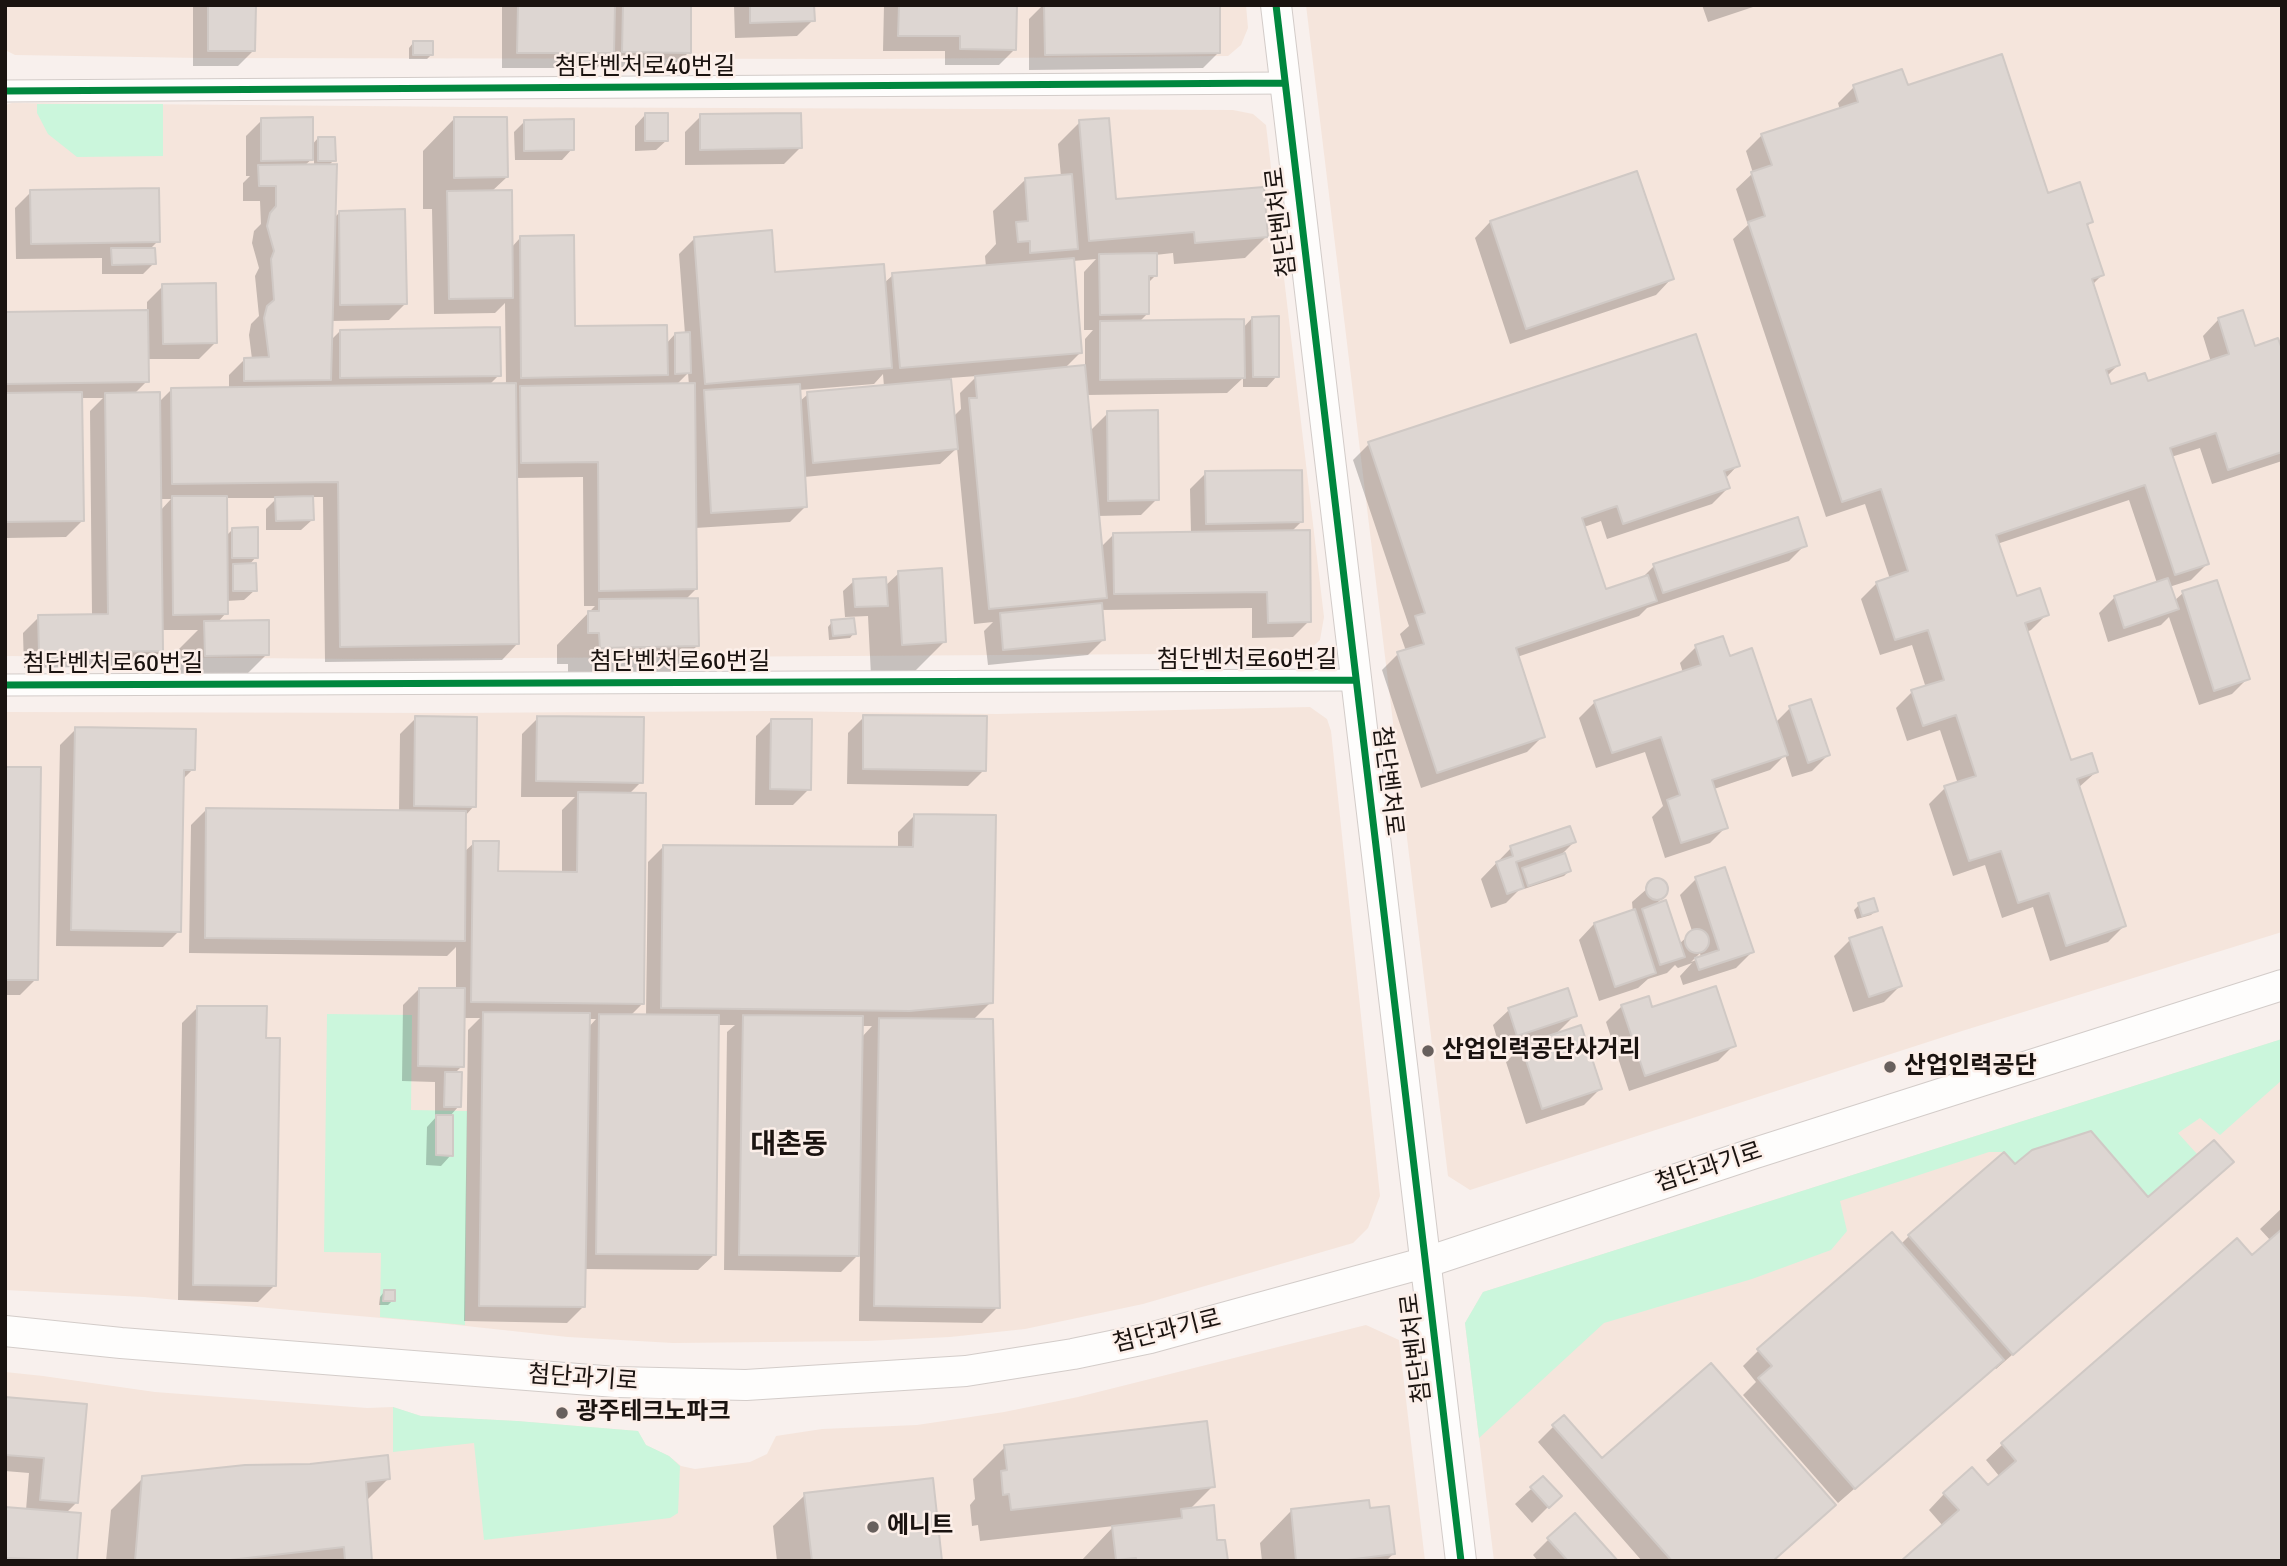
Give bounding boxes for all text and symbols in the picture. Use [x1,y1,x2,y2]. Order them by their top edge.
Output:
street label: 첨단벤처로40번길 [555,54,735,82]
street label: 첨단벤처로 [1261,165,1303,279]
street label: 첨단벤처로60번길 [1157,647,1337,675]
street label: 첨단벤처로60번길 [590,649,770,677]
street label: 첨단벤처로60번길 [23,651,203,679]
street label: 첨단벤처로 [1366,724,1408,838]
place label: 산업인력공단사거리 [1442,1037,1641,1065]
marker: 산업인력공단사거리 [1420,1043,1436,1059]
place label: 산업인력공단 [1904,1053,2036,1081]
marker: 산업인력공단 [1882,1059,1898,1075]
district label: 대촌동 [750,1129,828,1163]
street label: 첨단과기로 [1652,1137,1766,1199]
street label: 첨단벤처로 [1396,1291,1438,1405]
street label: 첨단과기로 [1110,1305,1224,1359]
street label: 첨단과기로 [527,1361,639,1397]
place label: 광주테크노파크 [576,1399,731,1427]
marker: 광주테크노파크 [554,1405,570,1421]
place label: 에니트 [887,1513,953,1541]
marker: 에니트 [865,1519,881,1535]

